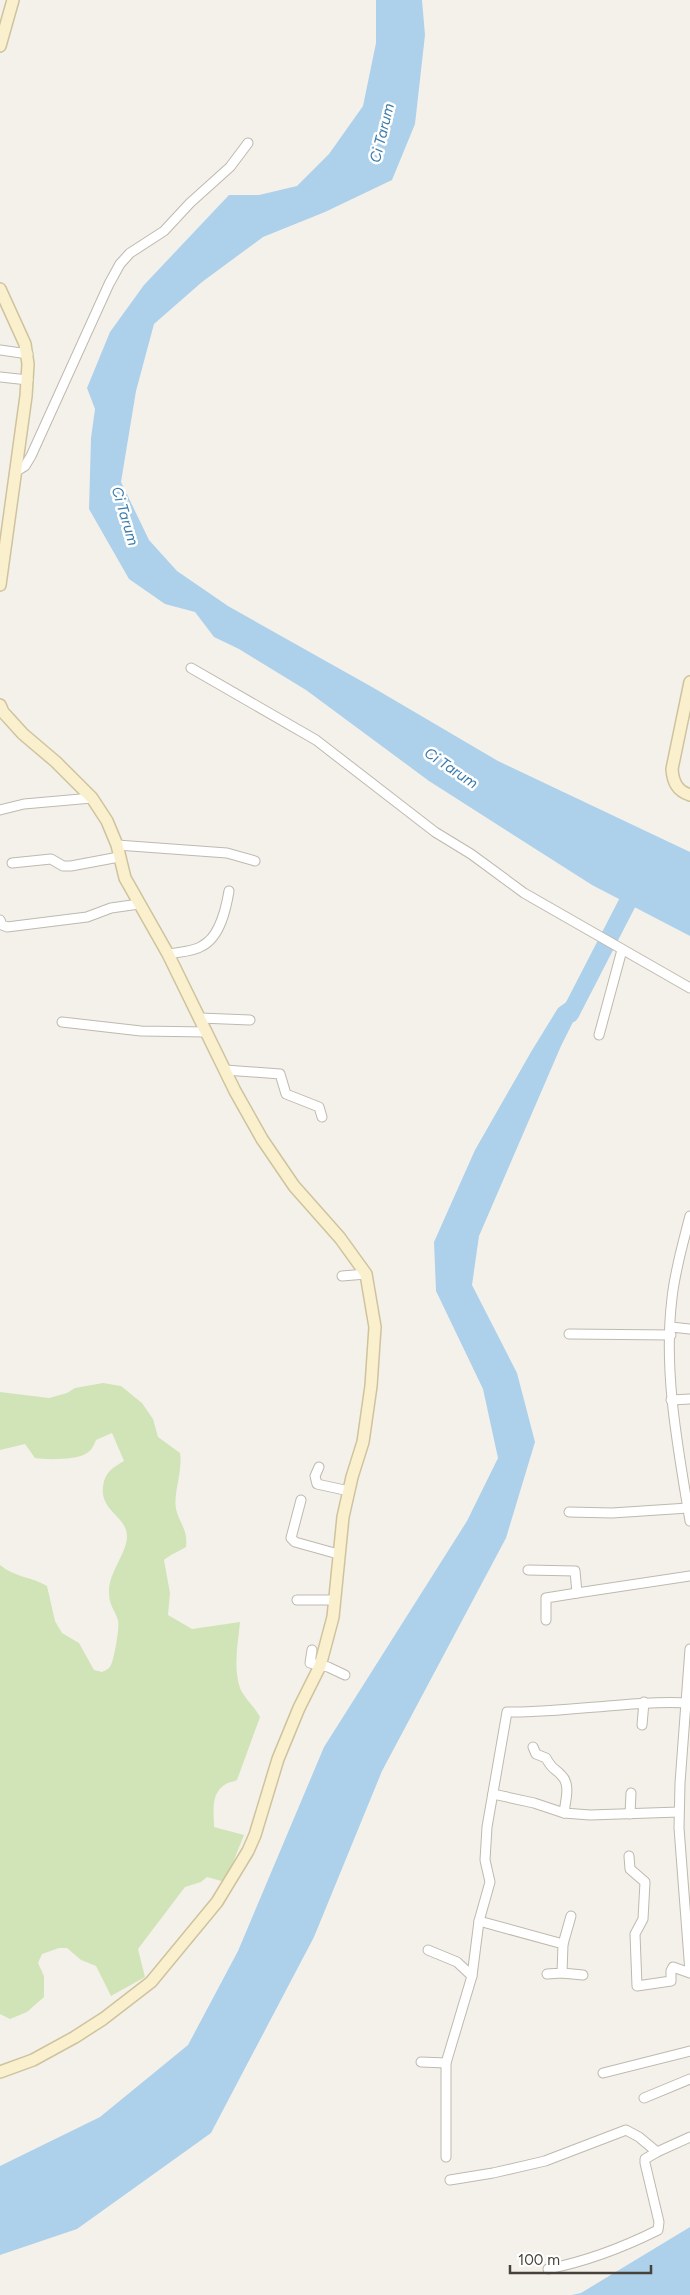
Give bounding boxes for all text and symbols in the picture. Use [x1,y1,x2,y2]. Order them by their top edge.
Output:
water label: Ci Tarum [366,101,398,164]
water label: Ci Tarum [108,484,143,548]
water label: Ci Tarum [421,744,481,792]
scale bar [510,2242,651,2274]
text: 100 m [518,2251,560,2269]

